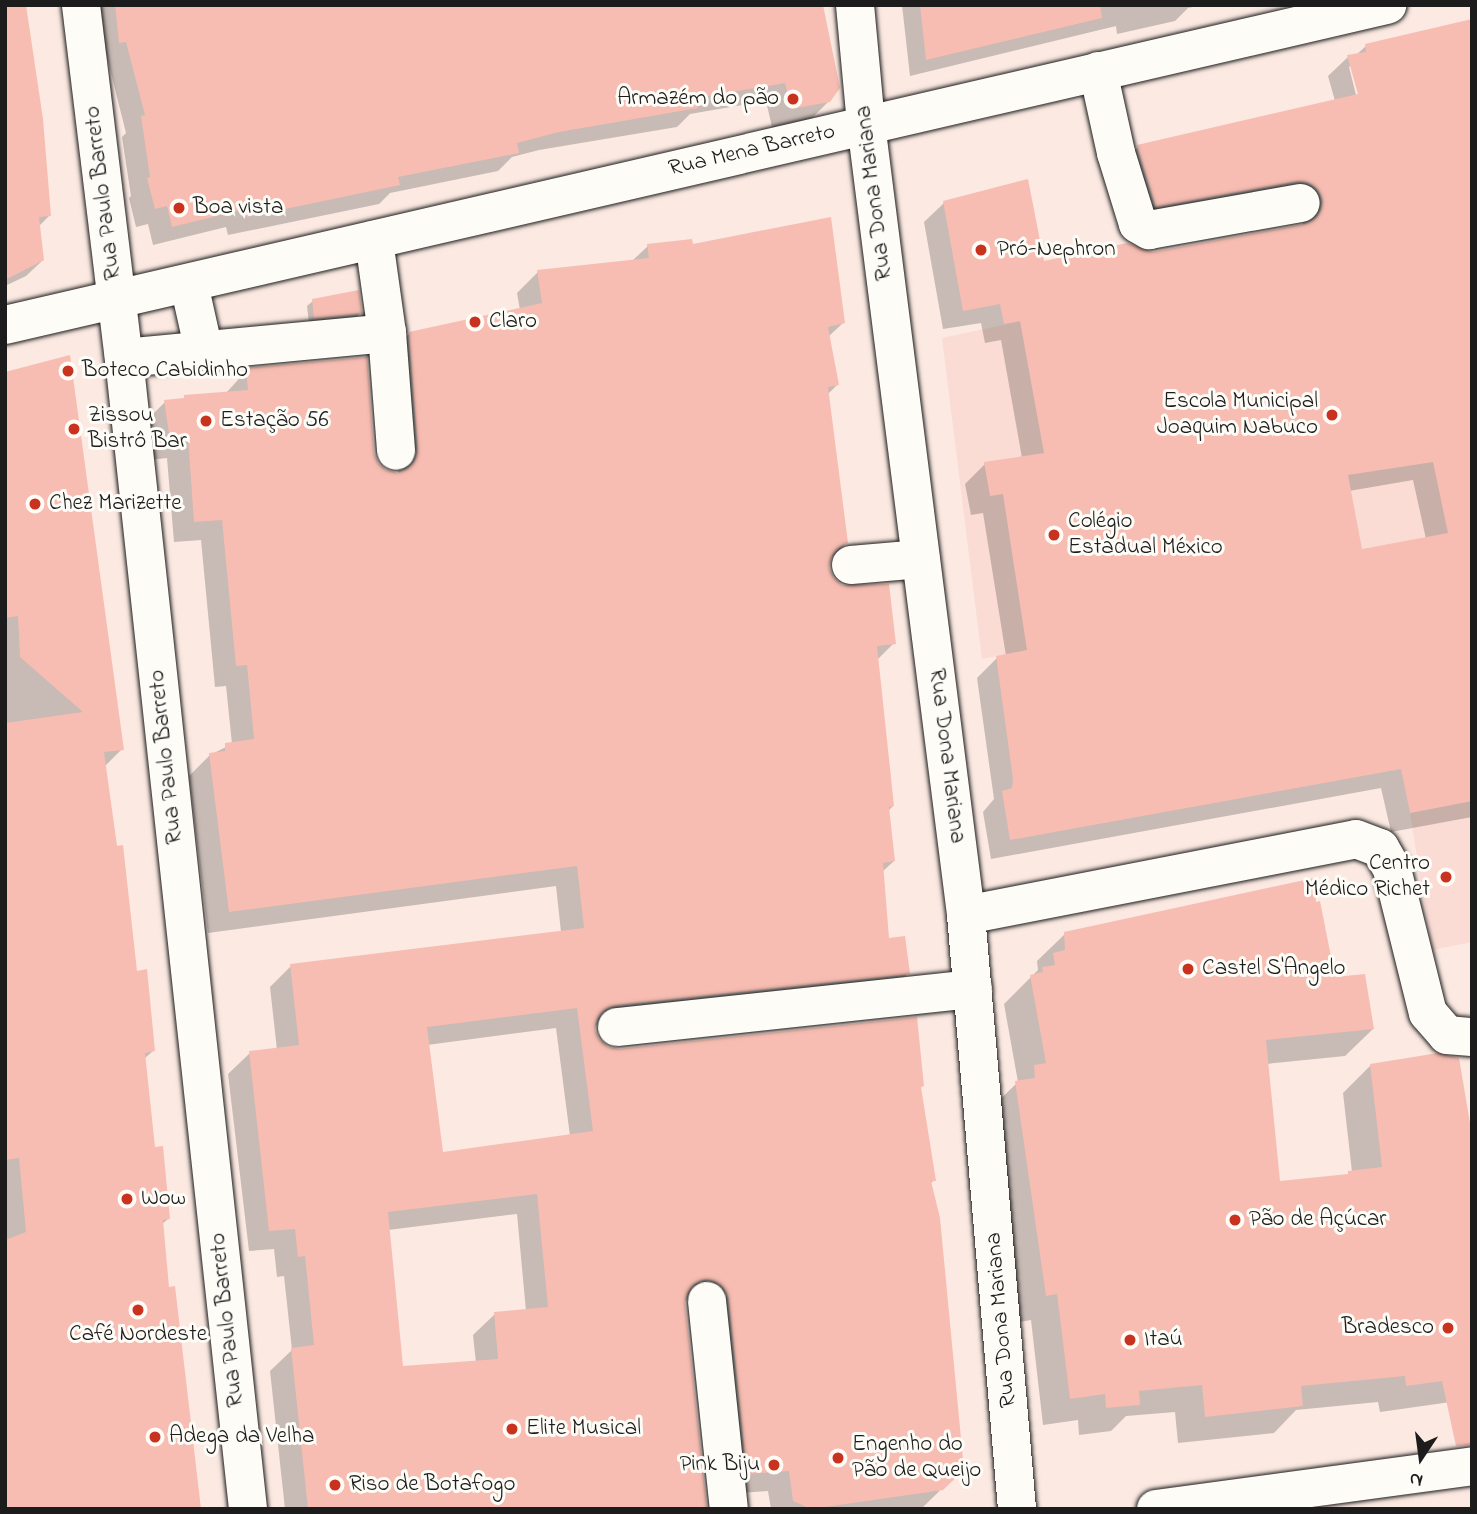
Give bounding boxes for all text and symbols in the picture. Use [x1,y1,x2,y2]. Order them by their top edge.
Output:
place label: Armazém do pão [617,85,779,113]
marker: Armazém do pão [785,91,801,107]
street label: Rua Paulo Barreto [80,104,128,282]
street label: Rua Dona Mariana [851,104,899,282]
street label: Rua Mena Barreto [666,118,838,184]
place label: Boa vista [193,194,283,222]
marker: Boa vista [171,200,187,216]
place label: Pró-Nephron [997,236,1116,264]
marker: Pró-Nephron [971,240,991,260]
place label: Claro [489,308,537,336]
marker: Claro [467,314,483,330]
place label: Boteco Cabidinho [82,357,248,385]
marker: Boteco Cabidinho [60,363,76,379]
place label: Escola Municipal Joaquim Nabuco [1157,388,1318,442]
place label: Zissou Bistrô Bar [88,402,187,456]
place label: Estação 56 [220,407,329,435]
marker: Escola Municipal Joaquim Nabuco [1324,407,1340,423]
marker: Estação 56 [198,413,214,429]
marker: Zissou Bistrô Bar [66,421,82,437]
place label: Chez Marizette [49,490,182,518]
marker: Chez Marizette [27,496,43,512]
place label: Colégio Estadual México [1068,508,1223,562]
marker: Colégio Estadual México [1046,527,1062,543]
street label: Rua Dona Mariana [922,667,970,845]
street label: Rua Paulo Barreto [144,668,190,846]
place label: Centro Médico Richet [1305,850,1430,904]
marker: Centro Médico Richet [1436,867,1456,887]
place label: Castel S'Angelo [1202,955,1346,983]
marker: Castel S'Angelo [1180,961,1196,977]
place label: Wow [141,1185,186,1213]
marker: Wow [119,1191,135,1207]
place label: Pão de Açúcar [1249,1206,1386,1234]
marker: Pão de Açúcar [1227,1212,1243,1228]
street label: Rua Paulo Barreto [205,1231,251,1409]
street label: Rua Dona Mariana [981,1231,1023,1409]
marker: Café Nordeste [130,1302,146,1318]
place label: Bradesco [1342,1314,1434,1342]
marker: Bradesco [1440,1320,1456,1336]
place label: Café Nordeste [69,1321,207,1349]
place label: Itaú [1144,1326,1183,1354]
marker: Itaú [1122,1332,1138,1348]
place label: Elite Musical [526,1415,641,1443]
marker: Elite Musical [504,1421,520,1437]
place label: Adega da Velha [169,1423,314,1451]
north arrow [1386,1423,1456,1493]
marker: Adega da Velha [147,1429,163,1445]
place label: Engenho do Pão de Queijo [852,1431,981,1485]
marker: Engenho do Pão de Queijo [830,1450,846,1466]
place label: Pink Biju [679,1451,760,1479]
marker: Pink Biju [766,1457,782,1473]
text: N [1407,1464,1425,1494]
place label: Riso de Botafogo [349,1471,515,1499]
marker: Riso de Botafogo [327,1477,343,1493]

